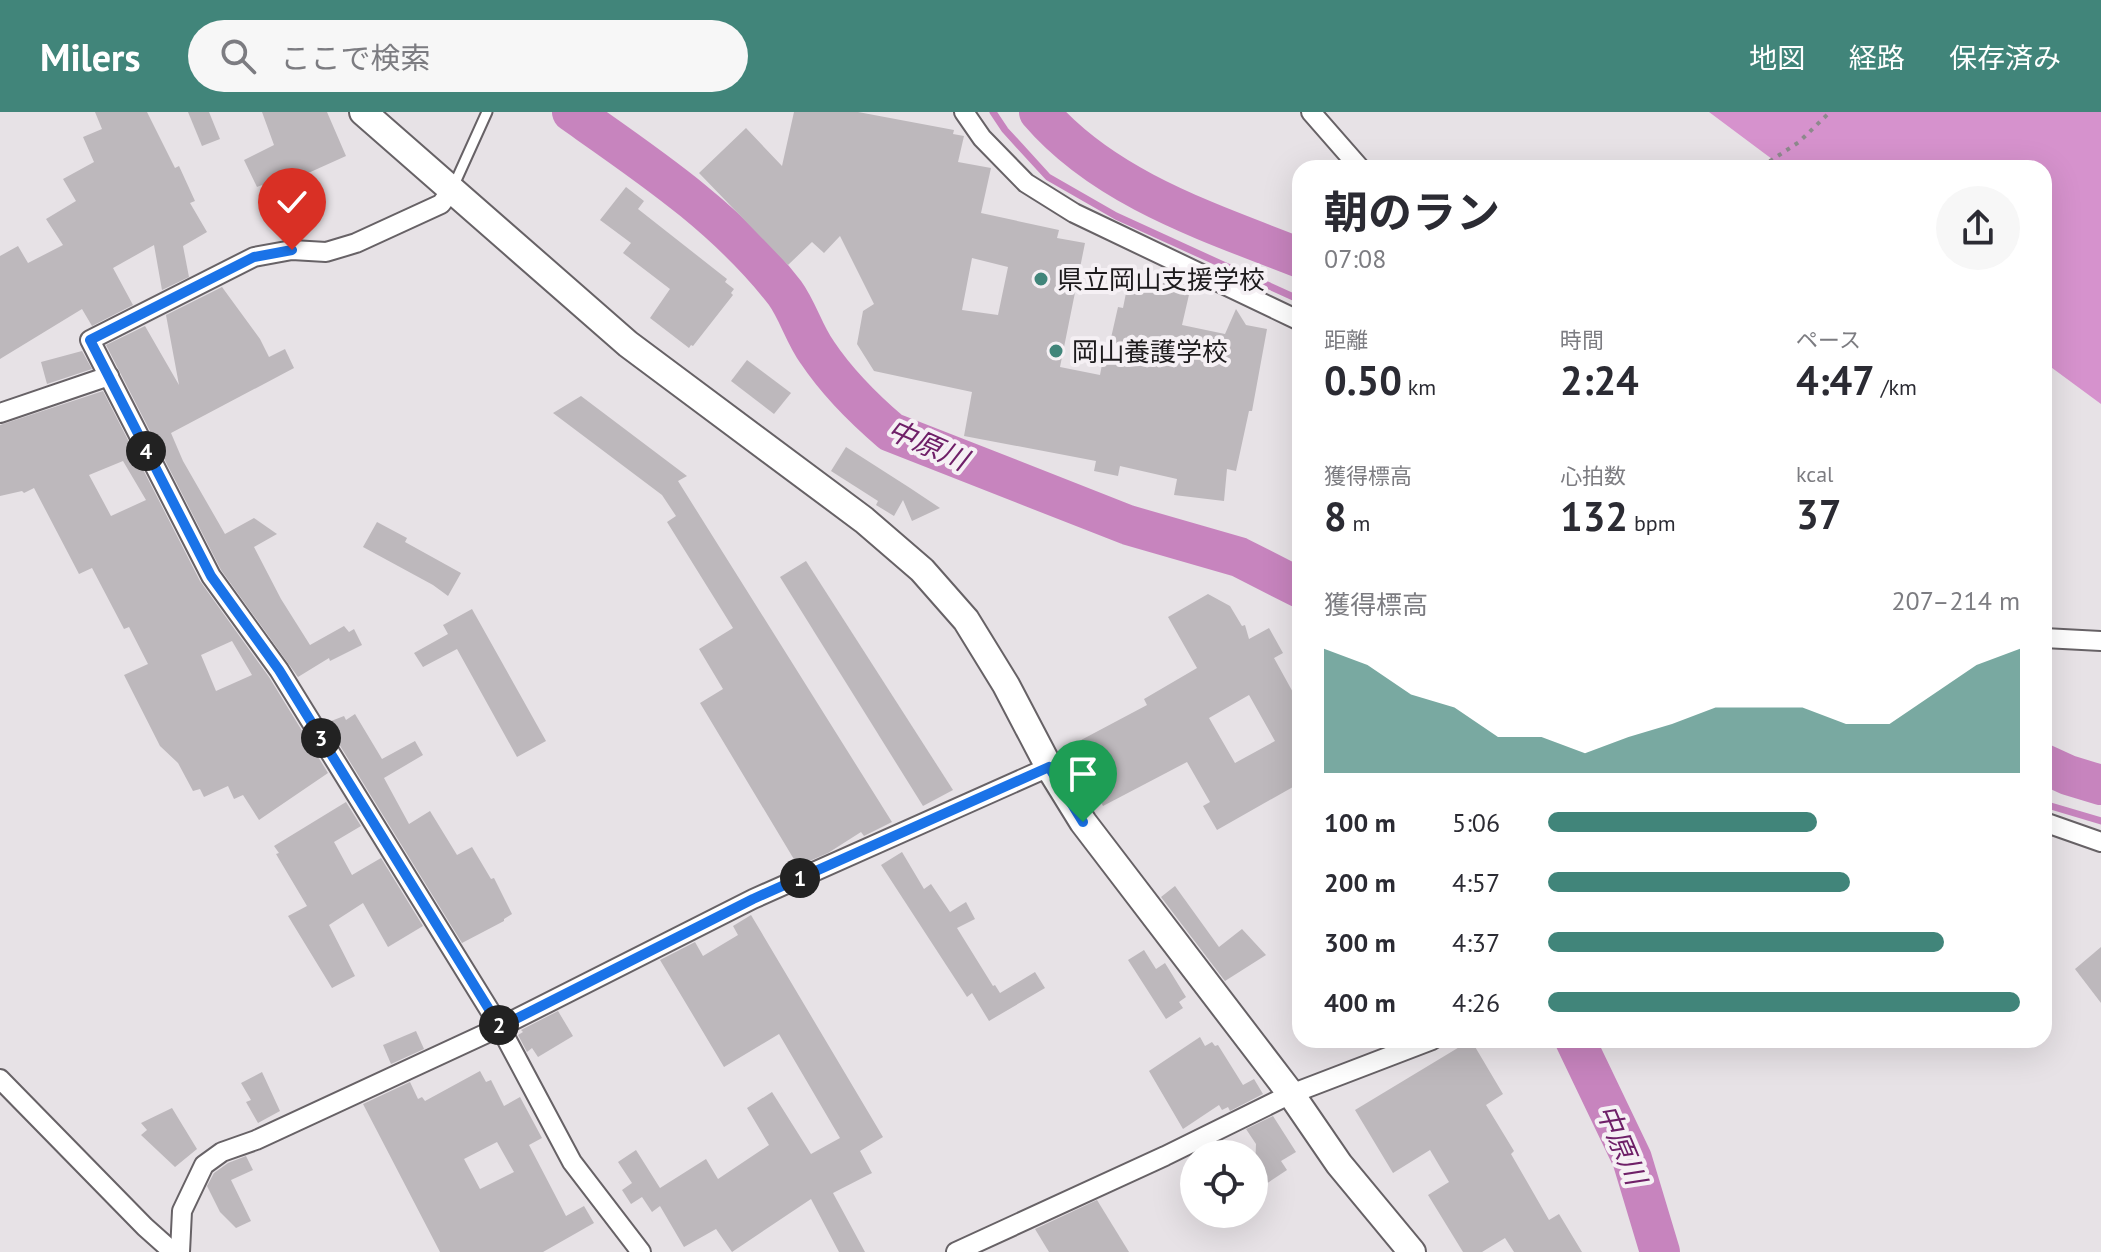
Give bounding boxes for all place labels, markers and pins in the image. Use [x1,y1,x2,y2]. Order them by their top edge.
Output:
pin [258,168,326,250]
place label: 県立岡山支援学校 [1057,263,1265,296]
marker: 県立岡山支援学校 [1032,270,1050,288]
place label: 岡山養護学校 [1072,335,1228,368]
marker: 岡山養護学校 [1047,342,1065,360]
pin: 4 [126,431,166,471]
pin: 3 [301,718,341,758]
pin [1049,740,1117,822]
pin: 1 [780,858,820,898]
pin: 2 [479,1005,519,1045]

